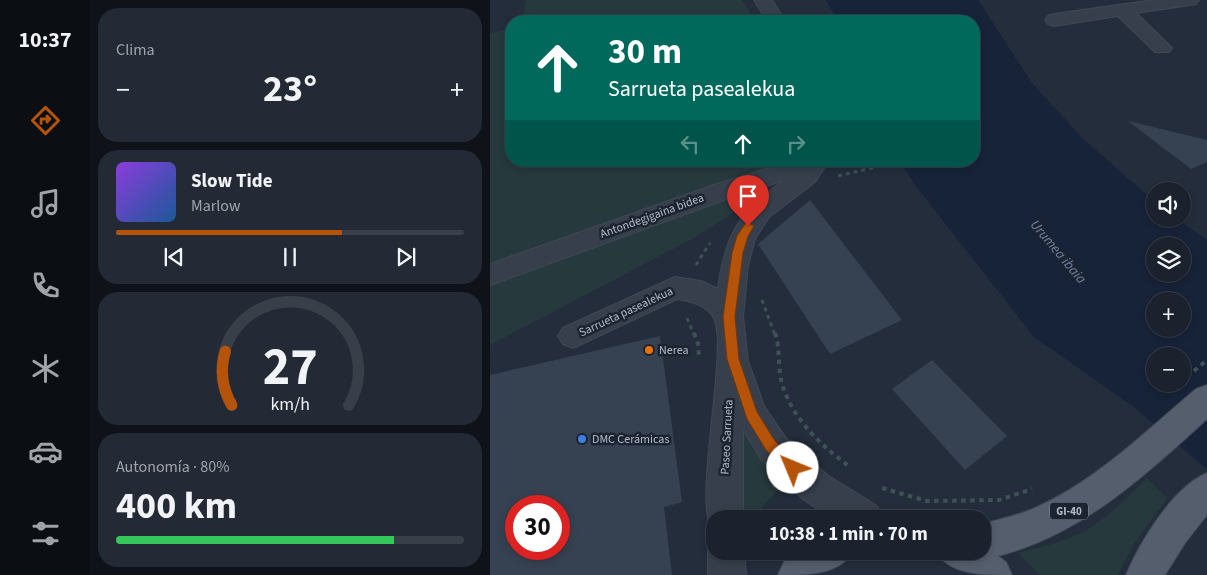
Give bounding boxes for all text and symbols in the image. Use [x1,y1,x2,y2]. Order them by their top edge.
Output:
text: 10:37 [18,24,72,56]
text: 30 m [608,27,682,77]
icon: ahead [525,35,590,100]
text: Clima [116,39,154,61]
text: 23° [263,62,317,116]
text: − [116,70,130,110]
text: + [450,70,464,110]
text: Sarrueta pasealekua [608,73,795,105]
icon: directions [28,103,63,138]
icon: left [676,130,704,158]
icon: ahead [729,130,757,158]
icon: right [782,130,810,158]
text: Slow Tide [191,168,272,195]
pin [727,175,769,226]
icon: arrive [734,182,762,210]
map controls [1146,182,1191,392]
button: sound [1146,182,1191,227]
icon: music [28,186,63,221]
street label: Antondegigaina bidea [598,189,706,243]
text: Marlow [191,195,240,217]
water label: Urumea ibaia [1025,216,1091,289]
button: layers [1146,237,1191,282]
icon: previous [160,243,188,271]
icon: pause [276,243,304,271]
icon: next [392,243,420,271]
icon: phone [28,268,63,303]
street label: Sarrueta pasealekua [576,283,676,341]
button: + [1146,292,1191,337]
text: 27 [263,331,317,405]
place label: Nerea [659,342,689,359]
marker: Nerea [643,344,655,356]
button: − [1146,347,1191,392]
icon: climate [28,351,63,386]
text: km/h [270,392,310,417]
street label: Paseo Sarrueta [717,399,737,475]
place label: DMC Cerámicas [592,431,669,448]
marker: DMC Cerámicas [576,433,588,445]
icon: car [28,434,63,469]
position arrow [766,441,818,493]
text: Autonomía · 80% [116,456,229,478]
text: 400 km [116,479,237,533]
speed limit sign: 30 [505,495,570,560]
road number: GI-40 [1050,502,1088,520]
icon: filters [28,516,63,551]
text: 10:38 · 1 min · 70 m [769,521,928,548]

